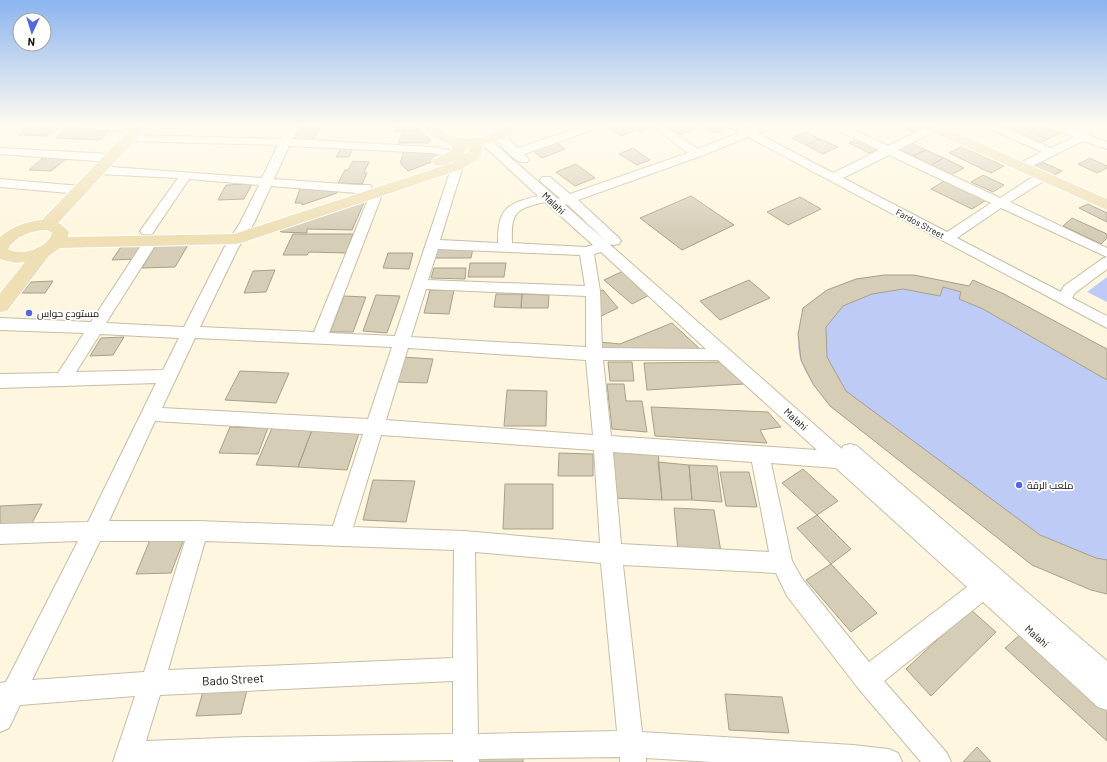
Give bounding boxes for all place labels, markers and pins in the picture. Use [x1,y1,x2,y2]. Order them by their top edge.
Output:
place label: مستودع حواس [37,307,99,320]
marker: مستودع حواس [24,308,34,318]
place label: ملعب الرقة [1027,479,1073,491]
marker: ملعب الرقة [1014,480,1024,490]

